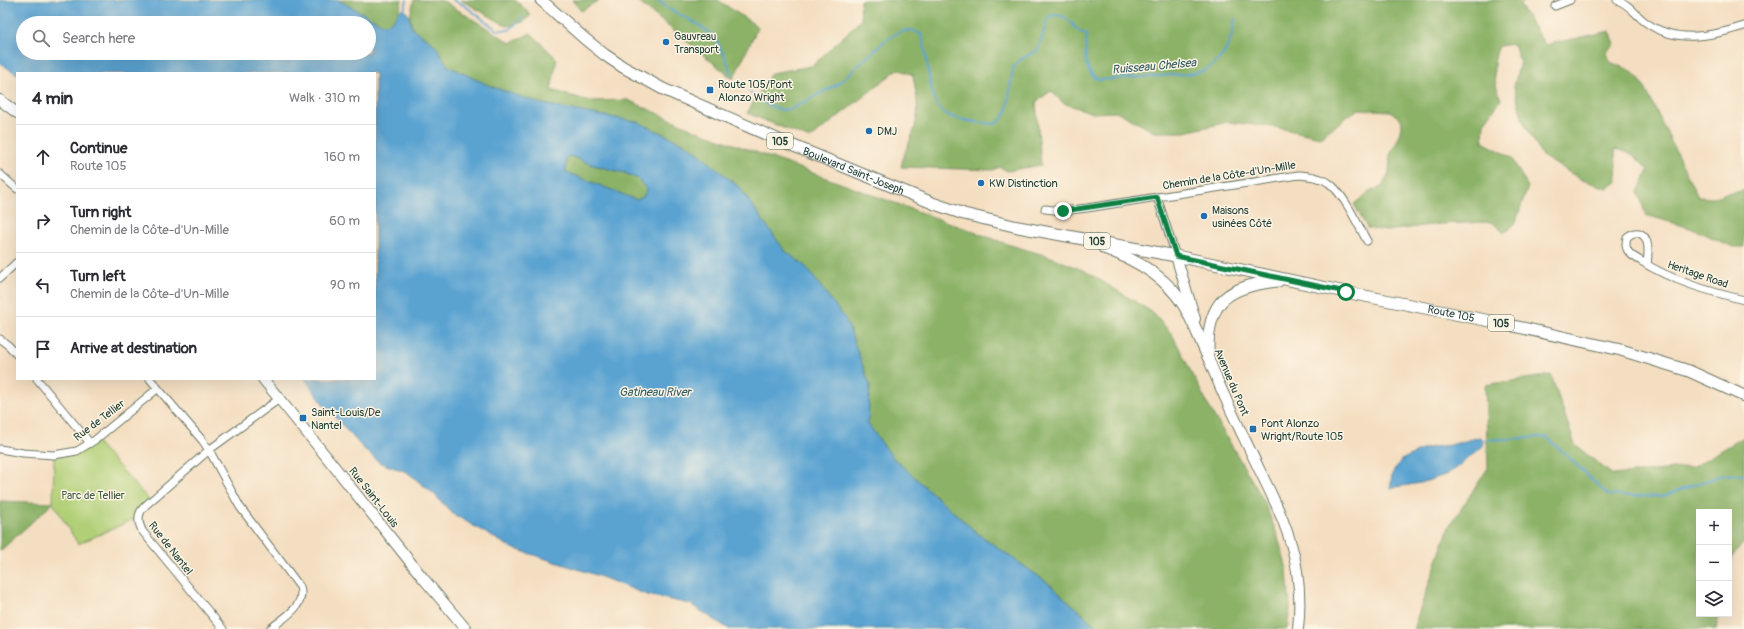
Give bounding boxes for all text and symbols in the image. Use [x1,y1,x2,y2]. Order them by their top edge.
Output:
search box [16,16,376,60]
icon: search [30,27,52,49]
text: Search here [62,29,135,48]
place label: Gauvreau Transport [674,30,719,56]
marker: Gauvreau Transport [661,37,671,47]
water label: Ruisseau Chelsea [1111,55,1198,78]
place label: Route 105/Pont Alonzo Wright [718,78,793,104]
marker: Route 105/Pont Alonzo Wright [705,85,715,95]
text: 4 min [32,88,73,109]
text: Walk · 310 m [289,90,360,106]
place label: DMJ [877,125,897,138]
marker: DMJ [864,126,874,136]
road number: 105 [767,133,793,149]
text: Continue [70,139,128,158]
street label: Boulevard Saint-Joseph [801,145,906,198]
icon: ahead [32,146,54,168]
text: 160 m [324,149,360,165]
text: Route 105 [70,158,127,174]
street label: Chemin de la Côte-d'Un-Mille [1162,158,1297,192]
place label: KW Distinction [989,177,1058,190]
marker: KW Distinction [976,178,986,188]
route end [1054,202,1072,220]
text: Turn right [70,203,131,222]
place label: Maisons usinées Côté [1212,204,1272,230]
icon: right [32,210,54,232]
marker: Maisons usinées Côté [1199,211,1209,221]
text: 60 m [329,213,360,229]
text: Chemin de la Côte-d'Un-Mille [70,222,229,238]
road number: 105 [1084,233,1110,249]
street label: Heritage Road [1666,258,1730,291]
text: Turn left [70,267,126,286]
icon: left [32,274,54,296]
text: 90 m [330,277,360,293]
route start [1337,283,1355,301]
text: Chemin de la Côte-d'Un-Mille [70,286,229,302]
street label: Route 105 [1426,303,1476,325]
road number: 105 [1488,315,1514,331]
icon: arrive [32,338,54,360]
text: Arrive at destination [70,339,197,358]
street label: Avenue du Pont [1212,347,1252,418]
water label: Gatineau River [619,385,693,400]
street label: Rue de Tellier [71,397,127,444]
place label: Saint-Louis/De Nantel [311,406,381,432]
marker: Saint-Louis/De Nantel [298,413,308,423]
place label: Pont Alonzo Wright/Route 105 [1261,417,1343,443]
marker: Pont Alonzo Wright/Route 105 [1248,424,1258,434]
street label: Rue Saint-Louis [346,465,401,530]
park label: Parc de Tellier [61,489,125,502]
map controls [1696,509,1732,617]
button: + [1696,509,1732,545]
street label: Rue de Nantel [146,519,195,577]
button: − [1696,545,1732,581]
button: layers [1696,581,1732,617]

